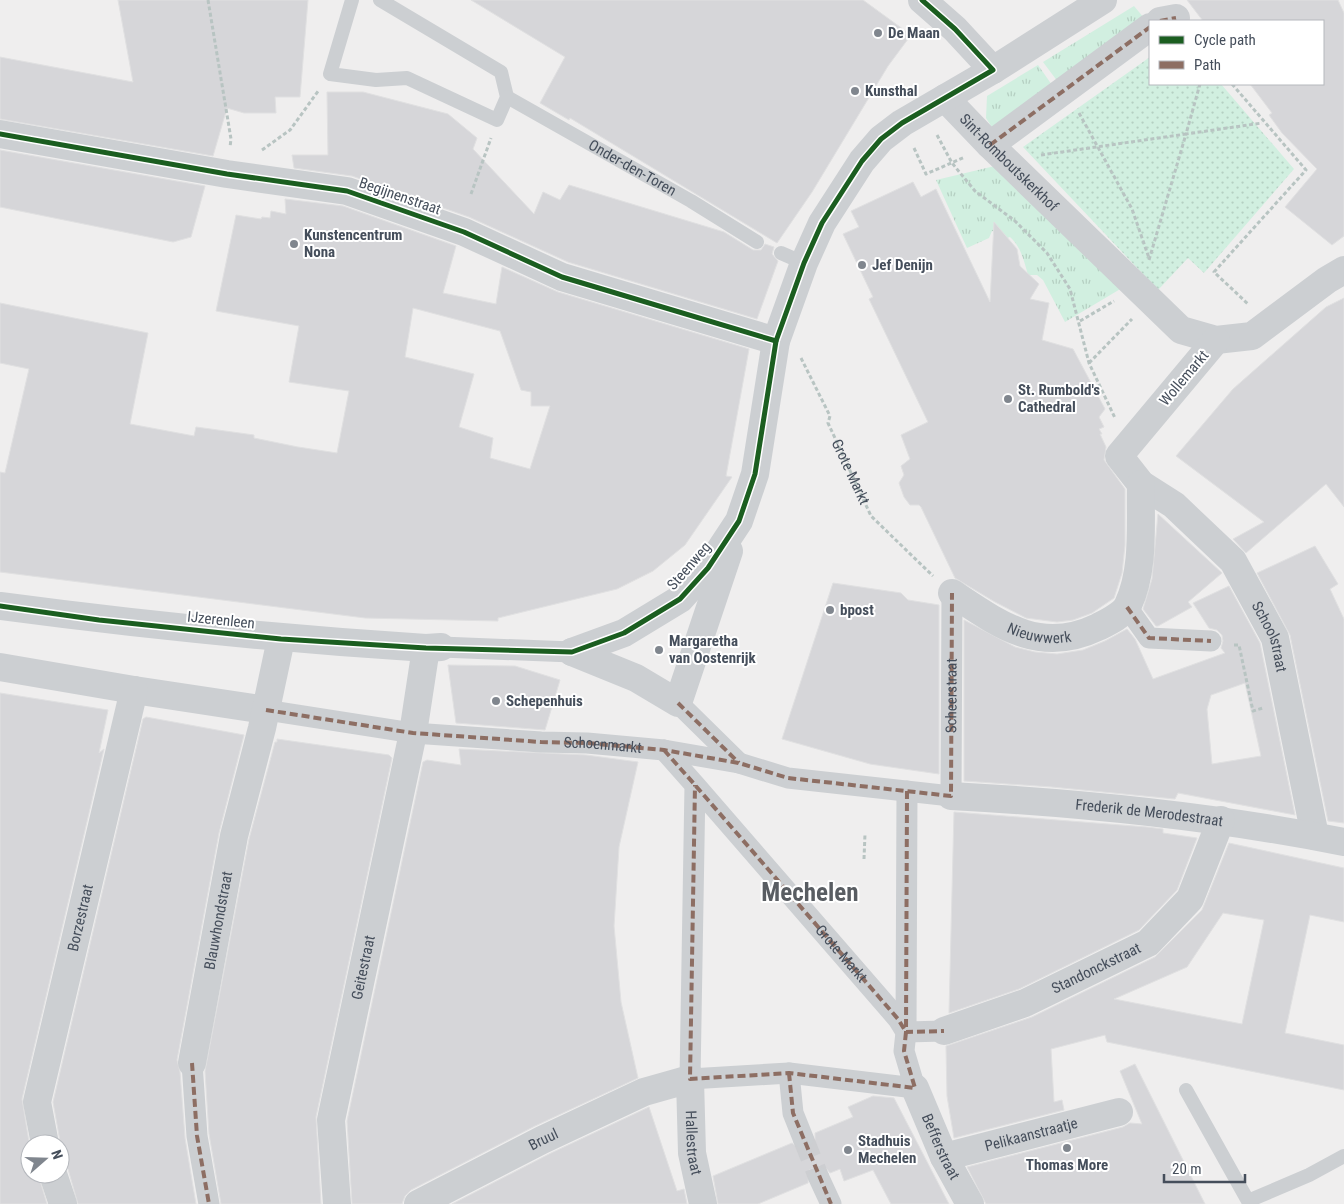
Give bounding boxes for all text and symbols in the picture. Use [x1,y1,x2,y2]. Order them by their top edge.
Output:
legend [1149,20,1324,85]
place label: De Maan [888,24,940,42]
marker: De Maan [872,27,884,39]
text: Cycle path [1194,31,1256,49]
text: Path [1194,56,1221,74]
place label: Kunsthal [865,82,918,100]
marker: Kunsthal [849,85,861,97]
street label: Sint-Romboutskerkhof [956,110,1062,215]
street label: Onder-den-Toren [585,136,679,200]
street label: Begijnenstraat [357,174,443,218]
place label: Kunstencentrum Nona [304,226,402,261]
marker: Kunstencentrum Nona [288,238,300,250]
place label: Jef Denijn [872,256,933,274]
marker: Jef Denijn [856,259,868,271]
street label: Wollemarkt [1156,347,1212,409]
place label: St. Rumbold's Cathedral [1018,381,1100,416]
marker: St. Rumbold's Cathedral [1002,393,1014,405]
street label: Grote Markt [828,436,873,507]
street label: Steenweg [663,538,715,594]
street label: Schoolstraat [1248,598,1291,674]
place label: bpost [840,601,874,619]
marker: bpost [824,604,836,616]
street label: IJzerenleen [186,607,256,633]
street label: Nieuwwerk [1004,619,1073,647]
place label: Margaretha van Oostenrijk [669,632,756,667]
marker: Margaretha van Oostenrijk [653,644,665,656]
street label: Scheerstraat [942,658,961,733]
place label: Schepenhuis [506,692,583,710]
marker: Schepenhuis [490,695,502,707]
street label: Schoenmarkt [564,733,643,757]
street label: Frederik de Merodestraat [1075,796,1224,830]
street label: Blauwhondstraat [200,870,236,971]
district label: Mechelen [761,878,859,907]
street label: Borzestraat [64,883,97,953]
street label: Grote Markt [812,921,871,986]
street label: Geitestraat [348,934,379,1001]
street label: Standonckstraat [1049,939,1144,998]
street label: Hallestraat [682,1110,706,1177]
street label: Befferstraat [918,1111,964,1183]
street label: Pelikaanstraatje [983,1114,1080,1155]
street label: Bruul [525,1125,561,1154]
place label: Stadhuis Mechelen [858,1132,916,1167]
north arrow [20,1134,70,1184]
marker: Thomas More [1061,1142,1073,1154]
marker: Stadhuis Mechelen [842,1144,854,1156]
text: N [48,1148,66,1161]
scale bar [1164,1152,1245,1184]
place label: Thomas More [1026,1156,1108,1174]
text: 20 m [1172,1160,1202,1178]

